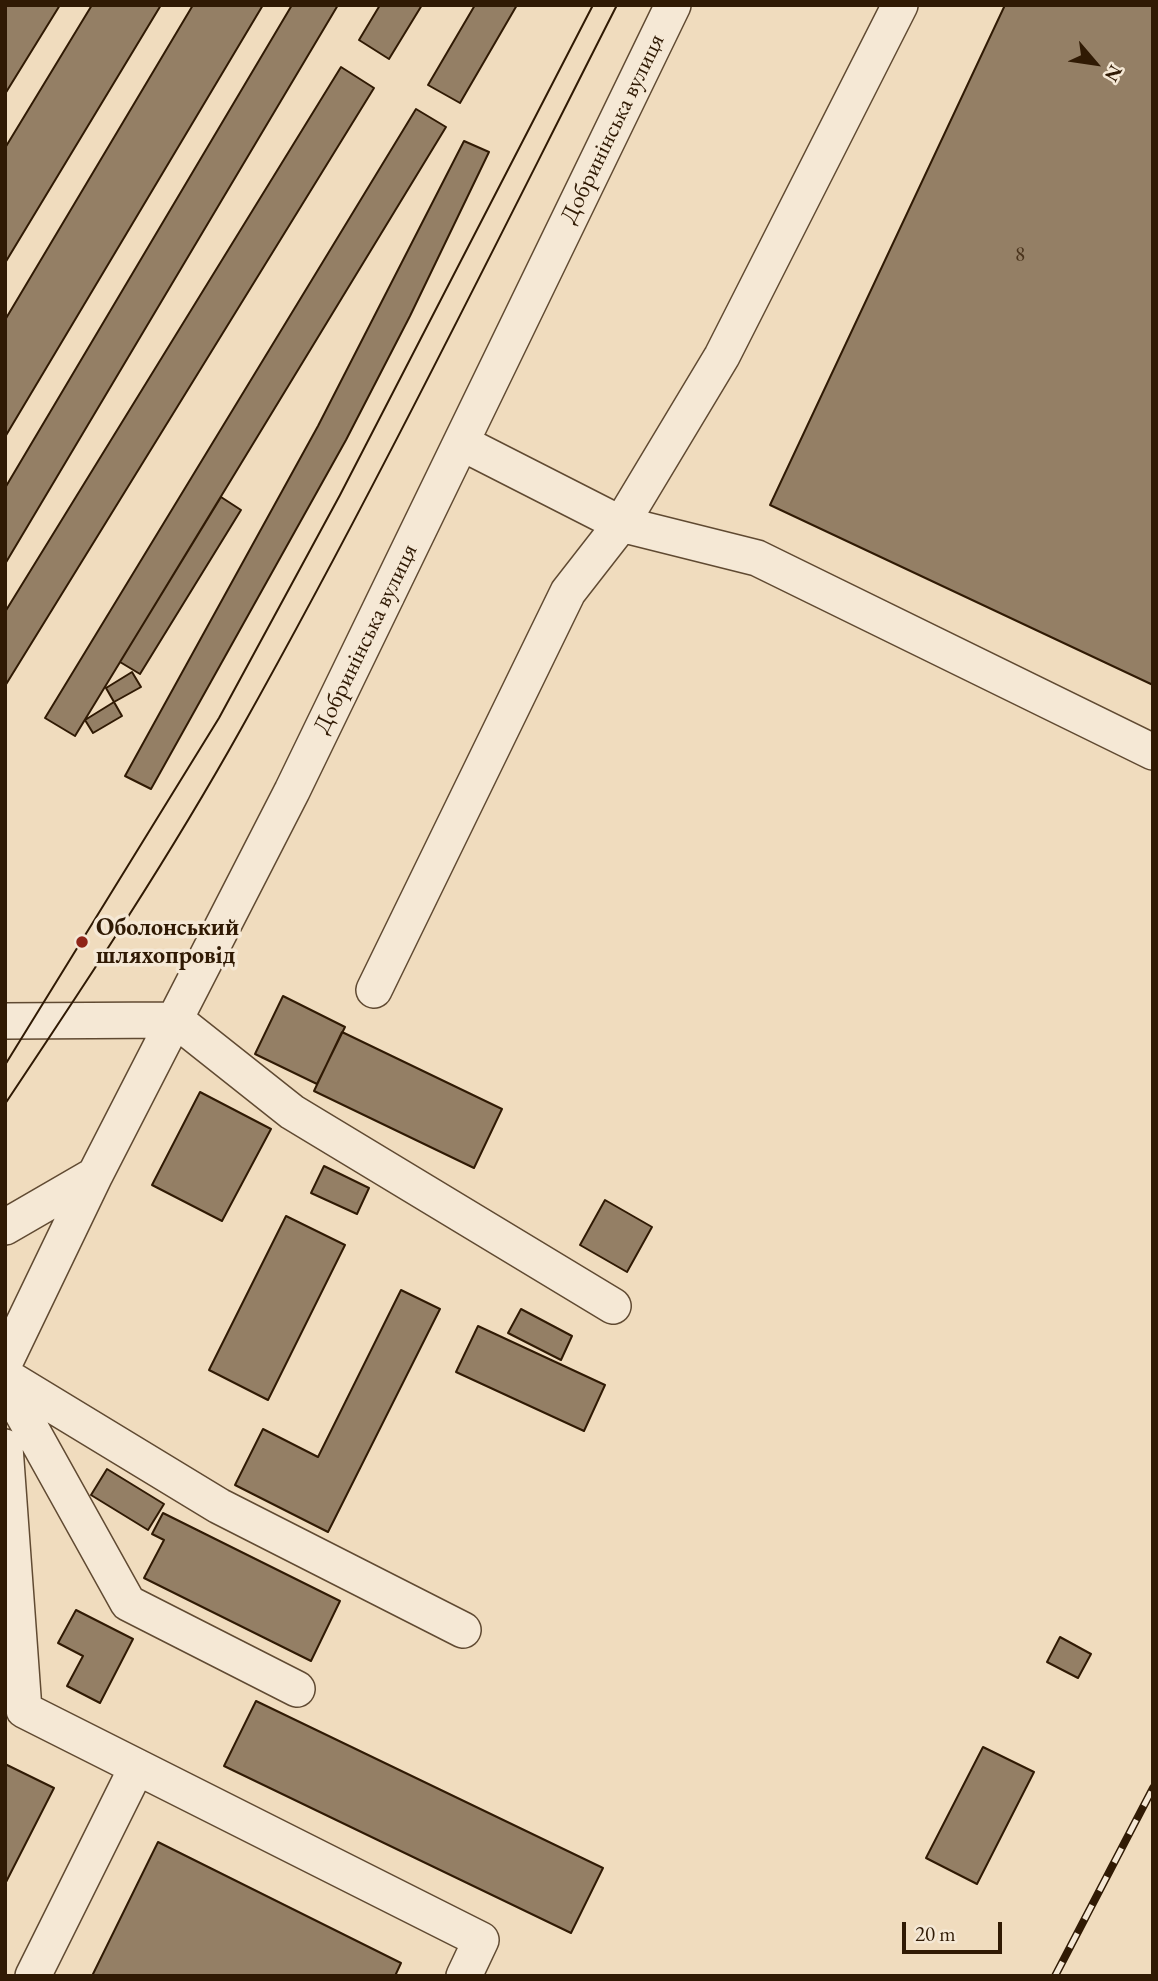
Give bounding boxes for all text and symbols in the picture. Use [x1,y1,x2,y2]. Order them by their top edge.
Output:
north arrow [1060,28,1130,98]
street label: Добринінська вулиця [555,29,671,229]
text: N [1099,61,1128,86]
house number: 8 [1015,242,1025,268]
street label: Добринінська вулиця [308,539,424,739]
place label: Оболонський шляхопровід [96,914,239,970]
marker: Оболонський шляхопровід [74,934,90,950]
scale bar [906,1908,1006,1952]
text: 20 m [915,1920,956,1947]

